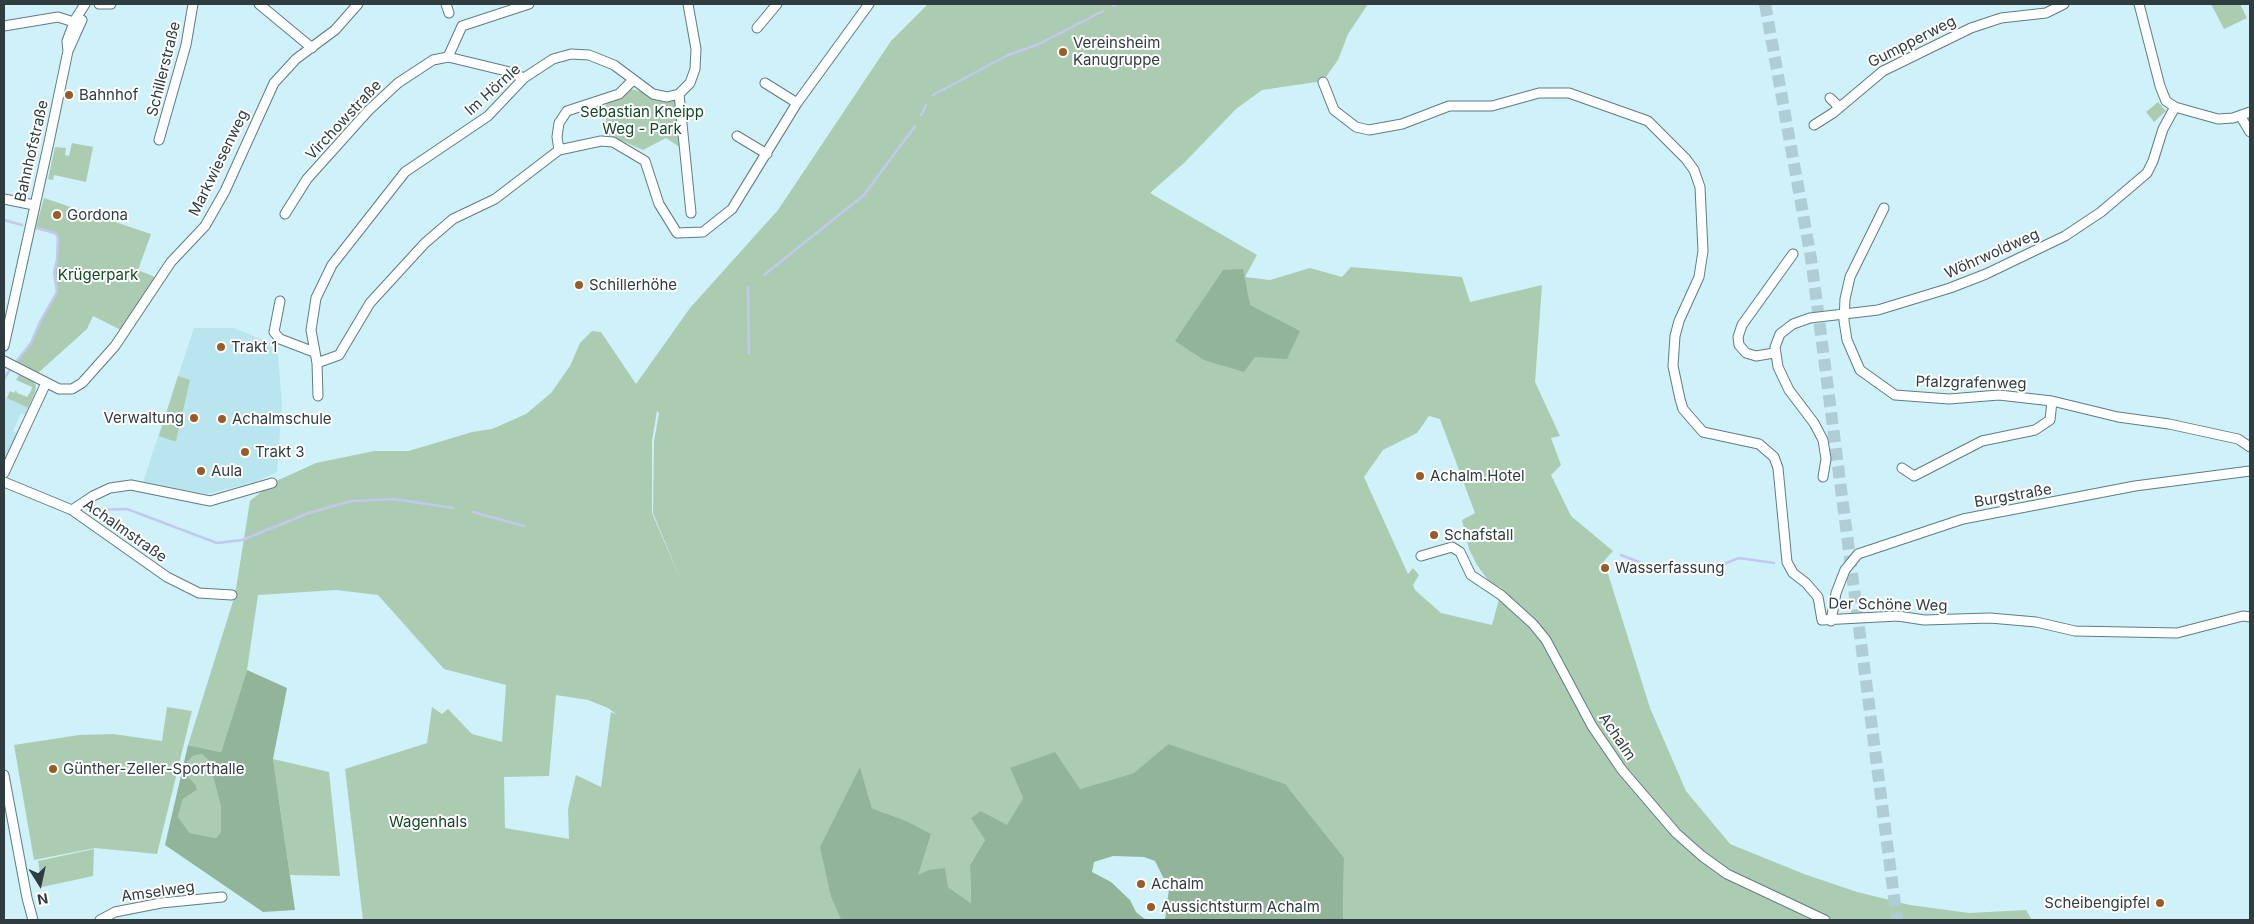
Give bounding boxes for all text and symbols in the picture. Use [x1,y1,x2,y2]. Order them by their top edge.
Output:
street label: Gumpperweg [1865,12,1959,72]
street label: Schillerstraße [144,20,184,118]
place label: Vereinsheim Kanugruppe [1073,34,1160,69]
marker: Vereinsheim Kanugruppe [1057,46,1069,58]
street label: Im Hörnle [461,60,525,120]
street label: Virchowstraße [302,76,386,164]
place label: Bahnhof [79,86,138,104]
marker: Bahnhof [63,89,75,101]
street label: Bahnhofstraße [12,98,52,204]
park label: Sebastian Kneipp Weg - Park [580,103,704,138]
street label: Markwiesenweg [185,107,253,219]
place label: Gordona [67,206,128,224]
marker: Gordona [51,209,63,221]
street label: Wöhrwoldweg [1942,225,2042,283]
park label: Krügerpark [58,266,138,284]
place label: Schillerhöhe [589,276,677,294]
marker: Schillerhöhe [573,279,585,291]
place label: Trakt 1 [231,338,277,356]
marker: Trakt 1 [215,341,227,353]
street label: Pfalzgrafenweg [1915,373,2027,393]
place label: Verwaltung [104,409,184,427]
place label: Achalmschule [232,410,332,428]
marker: Verwaltung [188,412,200,424]
marker: Achalmschule [216,413,228,425]
place label: Trakt 3 [255,443,305,461]
marker: Trakt 3 [239,446,251,458]
place label: Aula [211,462,242,480]
marker: Aula [195,465,207,477]
place label: Achalm.Hotel [1430,467,1525,485]
marker: Achalm.Hotel [1414,470,1426,482]
street label: Burgstraße [1973,480,2053,512]
street label: Achalmstraße [80,496,170,566]
place label: Schafstall [1444,526,1513,544]
marker: Schafstall [1428,529,1440,541]
place label: Wasserfassung [1615,559,1724,577]
marker: Wasserfassung [1599,562,1611,574]
street label: Der Schöne Weg [1828,595,1948,615]
street label: Achalm [1595,710,1639,764]
place label: Günther-Zeller-Sporthalle [63,760,244,778]
marker: Günther-Zeller-Sporthalle [47,763,59,775]
park label: Wagenhals [389,813,467,831]
north arrow [15,859,65,909]
place label: Achalm [1151,875,1204,893]
street label: Amselweg [120,878,196,906]
marker: Achalm [1135,878,1147,890]
text: N [36,890,49,909]
place label: Scheibengipfel [2044,894,2150,912]
marker: Scheibengipfel [2154,897,2166,909]
place label: Aussichtsturm Achalm [1161,898,1320,916]
marker: Aussichtsturm Achalm [1145,901,1157,913]

